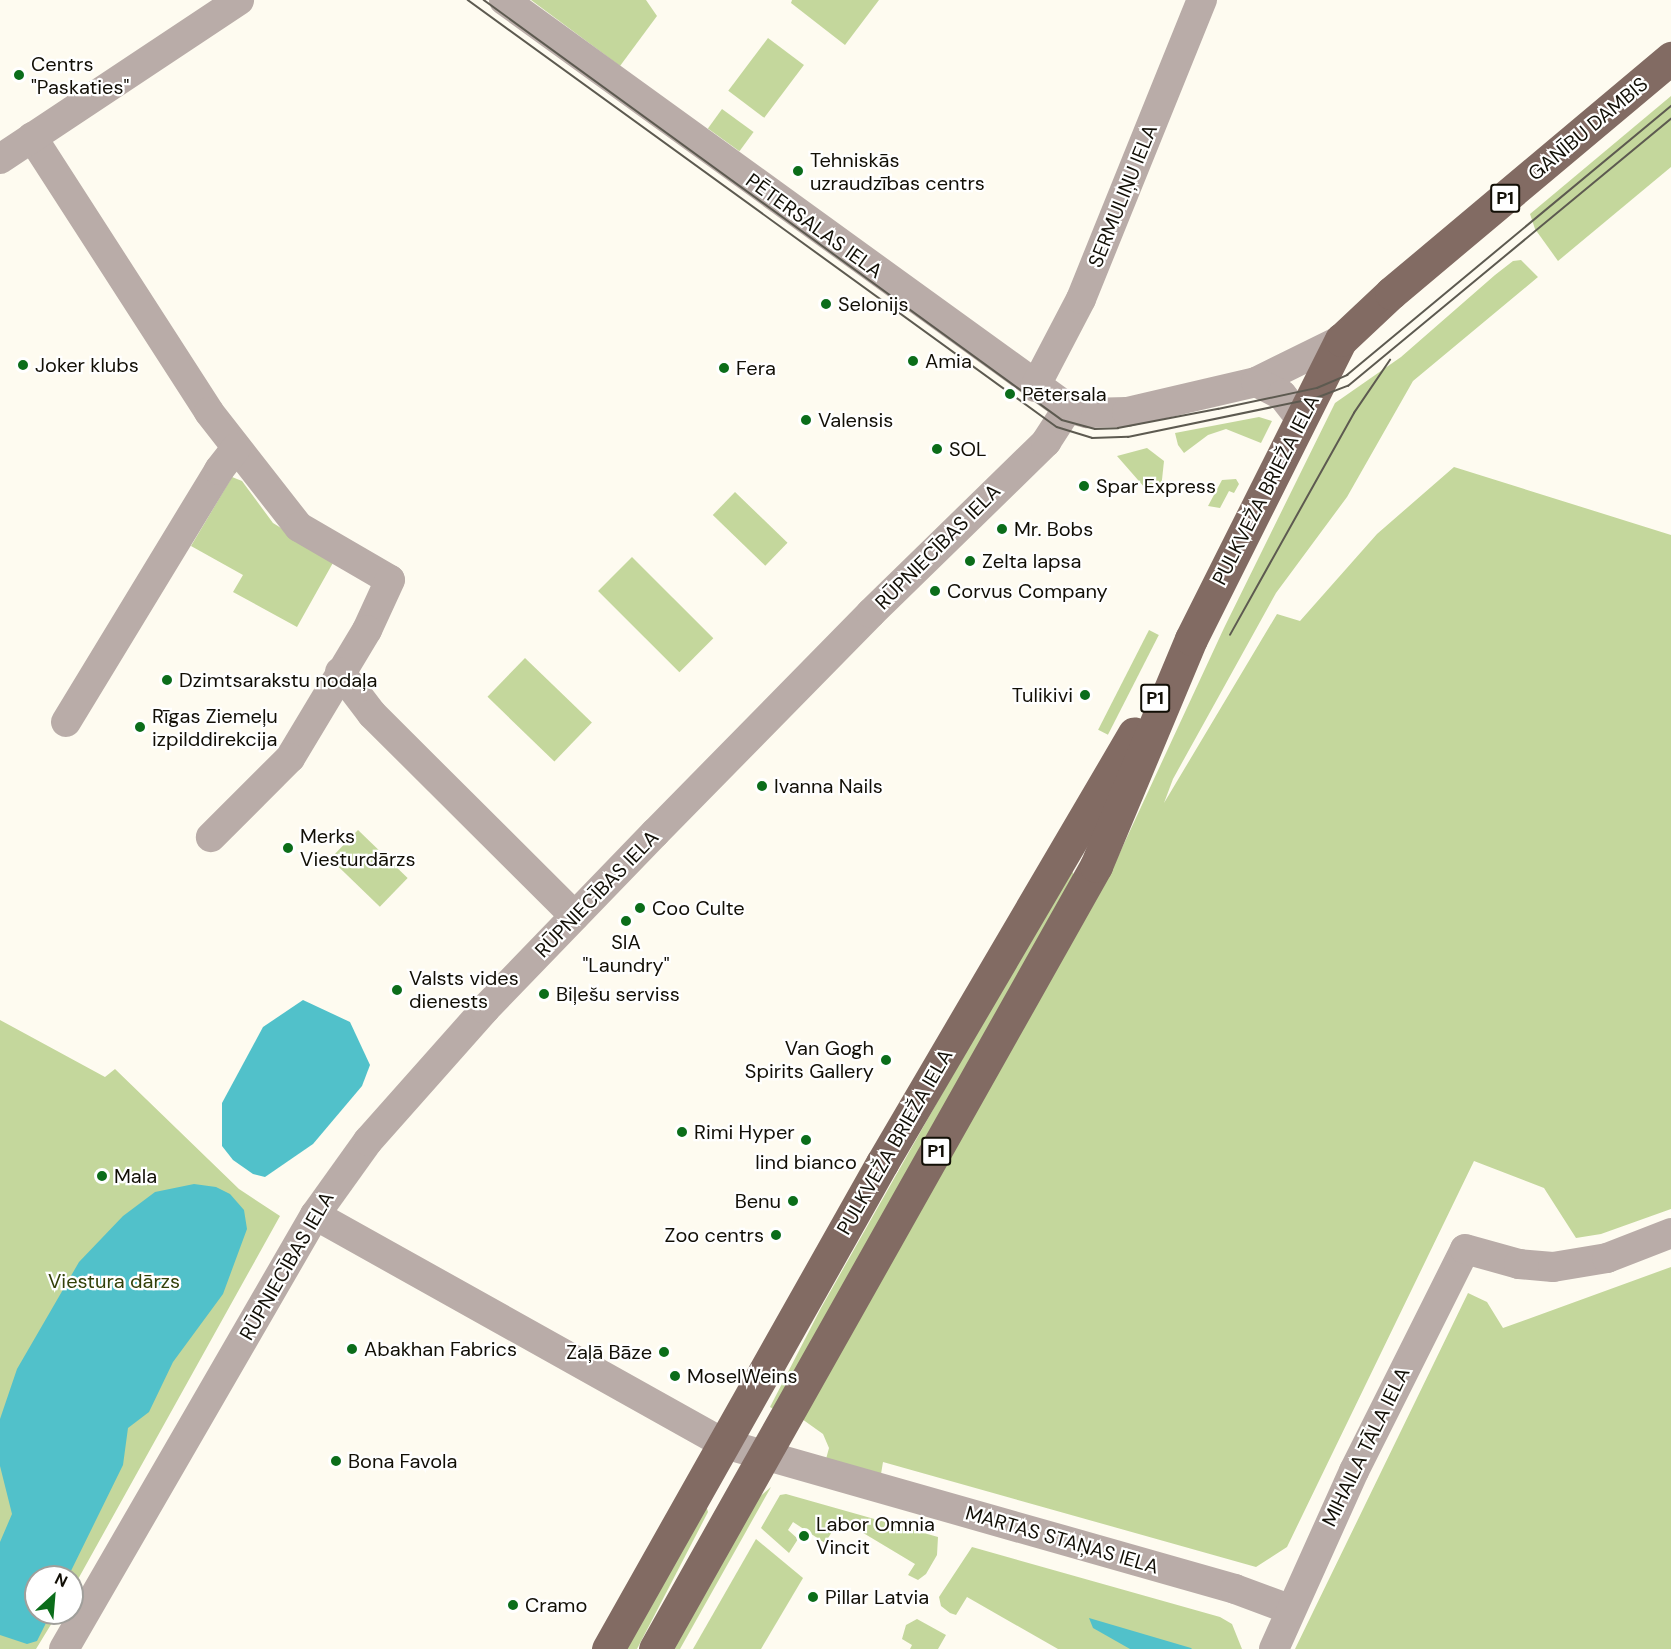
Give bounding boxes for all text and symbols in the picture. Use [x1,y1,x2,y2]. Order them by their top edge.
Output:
place label: Centrs "Paskaties" [31,52,129,99]
marker: Centrs "Paskaties" [12,68,26,82]
street label: GANĪBU DAMBIS [1523,72,1653,186]
street label: SERMULIŅU IELA [1083,121,1163,271]
place label: Tehniskās uzraudzības centrs [810,148,985,195]
marker: Tehniskās uzraudzības centrs [791,164,805,178]
street label: PĒTERSALAS IELA [741,168,887,284]
road number: P1 [1490,183,1520,213]
place label: Selonijs [838,292,908,316]
marker: Selonijs [819,297,833,311]
place label: Amia [925,349,972,373]
place label: Joker klubs [35,353,139,377]
marker: Amia [906,354,920,368]
place label: Fera [736,356,776,380]
marker: Joker klubs [16,358,30,372]
marker: Fera [717,361,731,375]
place label: Pētersala [1022,382,1107,406]
marker: Pētersala [1003,387,1017,401]
street label: PULKVEŽA BRIEŽA IELA [1208,391,1324,589]
place label: Valensis [818,408,893,432]
marker: Valensis [799,413,813,427]
place label: SOL [949,437,987,461]
marker: SOL [930,442,944,456]
place label: Spar Express [1096,474,1216,498]
street label: RŪPNIECĪBAS IELA [870,479,1006,615]
marker: Spar Express [1077,479,1091,493]
place label: Mr. Bobs [1014,517,1093,541]
marker: Mr. Bobs [995,522,1009,536]
place label: Zelta lapsa [982,549,1081,573]
marker: Zelta lapsa [963,554,977,568]
place label: Corvus Company [947,579,1108,603]
marker: Corvus Company [928,584,942,598]
place label: Dzimtsarakstu nodaļa [179,668,377,692]
marker: Dzimtsarakstu nodaļa [160,673,174,687]
place label: Tulikivi [1012,683,1073,707]
road number: P1 [1140,683,1170,713]
marker: Tulikivi [1078,688,1092,702]
place label: Rīgas Ziemeļu izpilddirekcija [152,704,278,751]
marker: Rīgas Ziemeļu izpilddirekcija [133,720,147,734]
place label: Ivanna Nails [774,774,883,798]
marker: Ivanna Nails [755,779,769,793]
place label: Merks Viesturdārzs [300,825,415,872]
street label: RŪPNIECĪBAS IELA [530,826,664,962]
marker: Merks Viesturdārzs [281,841,295,855]
place label: Coo Culte [652,896,745,920]
marker: Coo Culte [633,901,647,915]
marker: SIA "Laundry" [619,914,633,928]
place label: SIA "Laundry" [582,930,670,977]
place label: Valsts vides dienests [409,966,519,1013]
place label: Biļešu serviss [556,982,680,1006]
marker: Valsts vides dienests [390,983,404,997]
marker: Biļešu serviss [537,987,551,1001]
place label: Van Gogh Spirits Gallery [745,1036,874,1083]
street label: PULKVEŽA BRIEŽA IELA [832,1045,958,1239]
marker: Van Gogh Spirits Gallery [879,1053,893,1067]
place label: Rimi Hyper [694,1120,795,1144]
marker: Rimi Hyper [675,1125,689,1139]
marker: lind bianco [799,1133,813,1147]
road number: P1 [921,1136,951,1166]
place label: lind bianco [755,1150,857,1174]
place label: Mala [114,1164,157,1188]
marker: Mala [95,1169,109,1183]
street label: RŪPNIECĪBAS IELA [235,1188,339,1344]
place label: Benu [735,1189,781,1213]
marker: Benu [786,1194,800,1208]
place label: Zoo centrs [665,1223,764,1247]
marker: Zoo centrs [769,1228,783,1242]
park label: Viestura dārzs [48,1269,180,1293]
place label: Abakhan Fabrics [364,1337,517,1361]
place label: Zaļā Bāze [566,1340,652,1364]
marker: Abakhan Fabrics [345,1342,359,1356]
marker: Zaļā Bāze [657,1345,671,1359]
place label: MoselWeins [687,1364,798,1388]
street label: MIHAILA TĀLA IELA [1317,1364,1415,1530]
marker: MoselWeins [668,1369,682,1383]
place label: Bona Favola [348,1449,457,1473]
marker: Bona Favola [329,1454,343,1468]
street label: MARTAS STAŅAS IELA [963,1501,1161,1579]
place label: Labor Omnia Vincit [816,1512,935,1559]
marker: Labor Omnia Vincit [797,1529,811,1543]
north arrow [24,1565,84,1625]
text: N [51,1568,71,1592]
place label: Pillar Latvia [825,1585,929,1609]
marker: Pillar Latvia [806,1590,820,1604]
place label: Cramo [525,1593,587,1617]
marker: Cramo [506,1598,520,1612]

